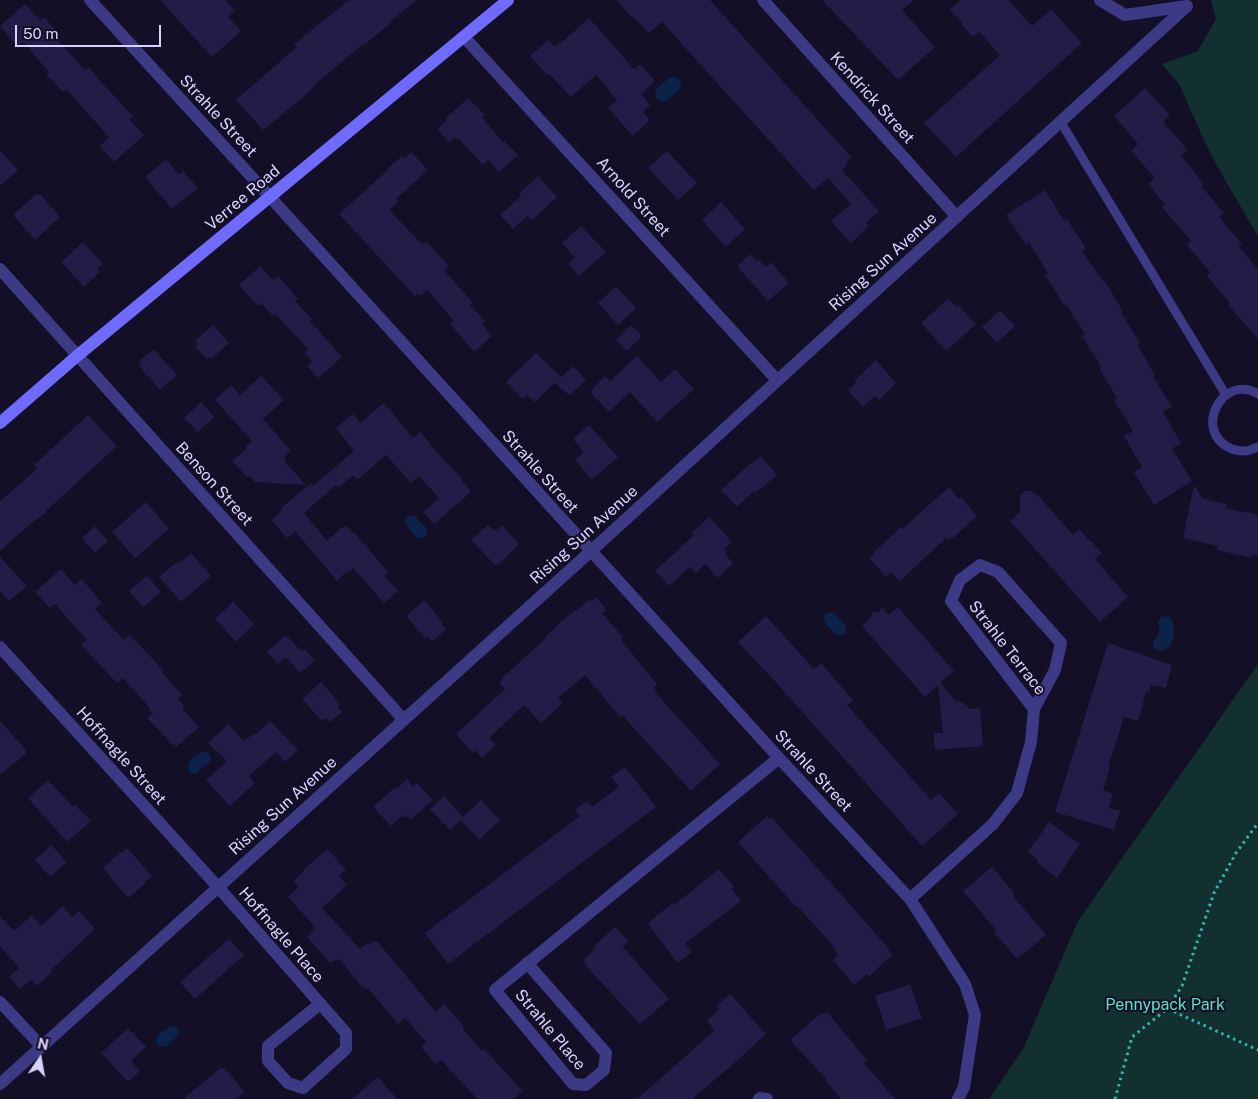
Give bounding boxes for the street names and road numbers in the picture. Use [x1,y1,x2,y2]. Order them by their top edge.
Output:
street label: Kendrick Street [826,48,918,148]
street label: Strahle Street [175,71,261,161]
street label: Arnold Street [592,153,674,241]
street label: Verree Road [202,161,284,235]
street label: Rising Sun Avenue [825,209,941,315]
street label: Strahle Street [498,427,582,517]
street label: Benson Street [171,438,257,530]
street label: Rising Sun Avenue [526,482,642,588]
street label: Strahle Terrace [964,597,1050,699]
street label: Hoffnagle Street [72,703,170,809]
street label: Strahle Street [770,726,856,816]
street label: Rising Sun Avenue [225,753,341,859]
street label: Hoffnagle Place [234,883,328,987]
street label: Strahle Place [511,986,589,1074]

